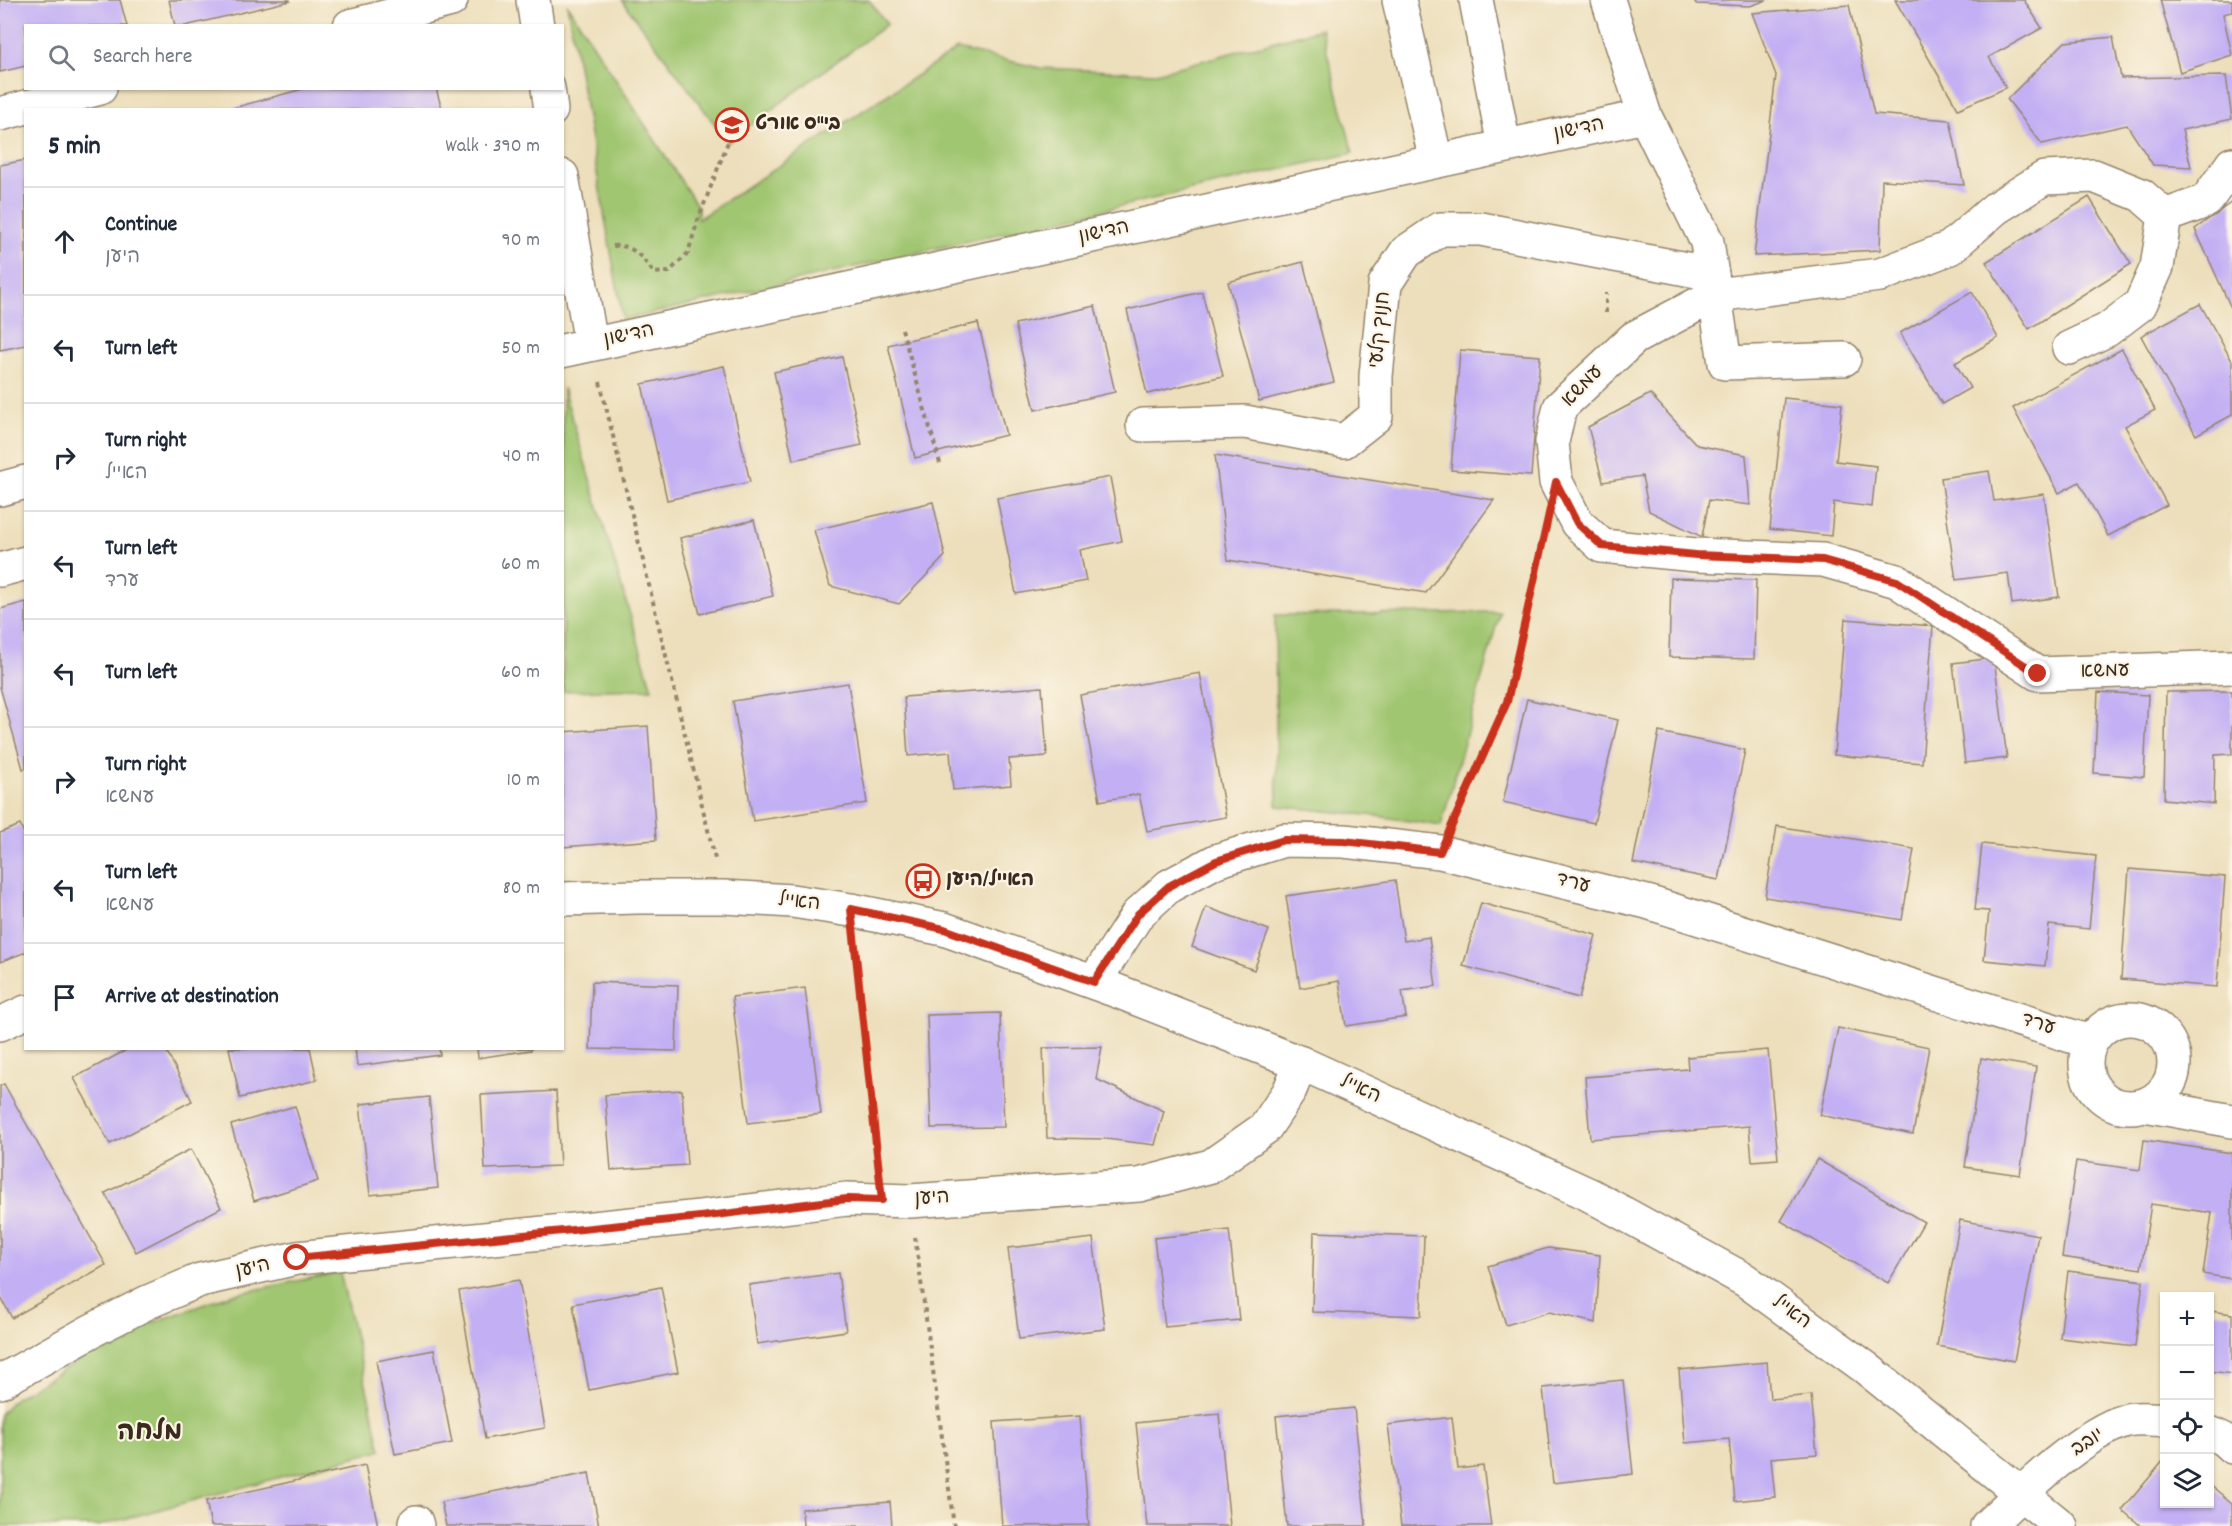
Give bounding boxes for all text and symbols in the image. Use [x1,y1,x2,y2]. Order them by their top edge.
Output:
search box [24,24,564,90]
icon: search [45,41,78,74]
text: Search here [93,42,192,73]
school or university icon: בי"ס אורט [714,107,750,143]
place label: בי"ס אורט [755,111,841,139]
street label: הדישון [1551,111,1607,149]
text: 5 min [48,129,101,166]
text: Walk · 390 m [445,133,540,161]
text: Continue [105,210,177,241]
street label: הדישון [1076,214,1132,252]
icon: ahead [48,225,81,258]
text: 90 m [502,227,540,255]
text: היען [105,244,140,272]
street label: חנוך קלעי [1363,290,1399,370]
street label: הדישון [601,317,657,355]
icon: left [48,333,81,366]
text: Turn left [105,334,177,365]
text: 50 m [502,335,540,363]
street label: עמשא [1556,360,1610,414]
text: Turn right [105,426,187,457]
icon: right [48,441,81,474]
text: 40 m [502,443,540,471]
text: האייל [105,460,148,488]
text: Turn left [105,534,177,565]
icon: left [48,549,81,582]
text: 60 m [501,551,540,579]
text: ערד [105,568,139,596]
icon: left [48,657,81,690]
street label: עמשא [2080,657,2130,687]
text: Turn left [105,658,177,689]
text: 60 m [501,659,540,687]
route end [2024,660,2050,686]
text: Turn right [105,750,187,781]
icon: right [48,765,81,798]
text: 10 m [506,767,540,795]
text: עמשא [105,784,154,812]
text: Turn left [105,858,177,889]
bus stop icon: האייל/היען [905,863,941,899]
street label: ערד [1553,866,1593,902]
place label: האייל/היען [946,867,1034,895]
icon: left [48,873,81,906]
text: 80 m [503,875,540,903]
street label: האייל [776,887,822,919]
text: עמשא [105,892,154,920]
icon: arrive [48,981,81,1014]
text: Arrive at destination [105,982,279,1013]
street label: ערד [2018,1007,2058,1043]
street label: האייל [1335,1068,1385,1112]
street label: היען [914,1184,950,1214]
route start [283,1244,309,1270]
street label: היען [233,1251,273,1287]
street label: האייל [1766,1289,1816,1337]
map controls [2160,1292,2214,1508]
button: + [2160,1292,2214,1346]
button: − [2160,1346,2214,1400]
button: locate [2160,1400,2214,1454]
district label: מלחה [118,1415,182,1452]
street label: יובב [2066,1422,2110,1464]
button: layers [2160,1454,2214,1508]

